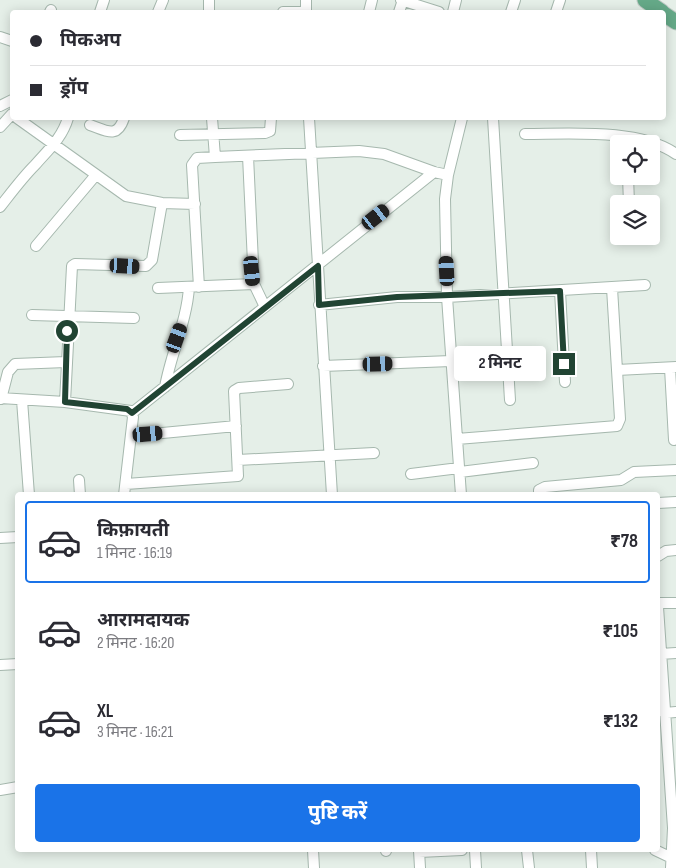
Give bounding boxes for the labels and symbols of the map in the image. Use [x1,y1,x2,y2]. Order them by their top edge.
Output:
car [359,202,392,232]
car [242,255,261,287]
car [438,256,455,286]
car [109,258,140,274]
route start [56,320,78,342]
car [164,321,189,355]
callout: 2 मिनट [454,346,546,382]
route end [553,353,575,375]
car [362,356,393,372]
car [132,425,163,443]

